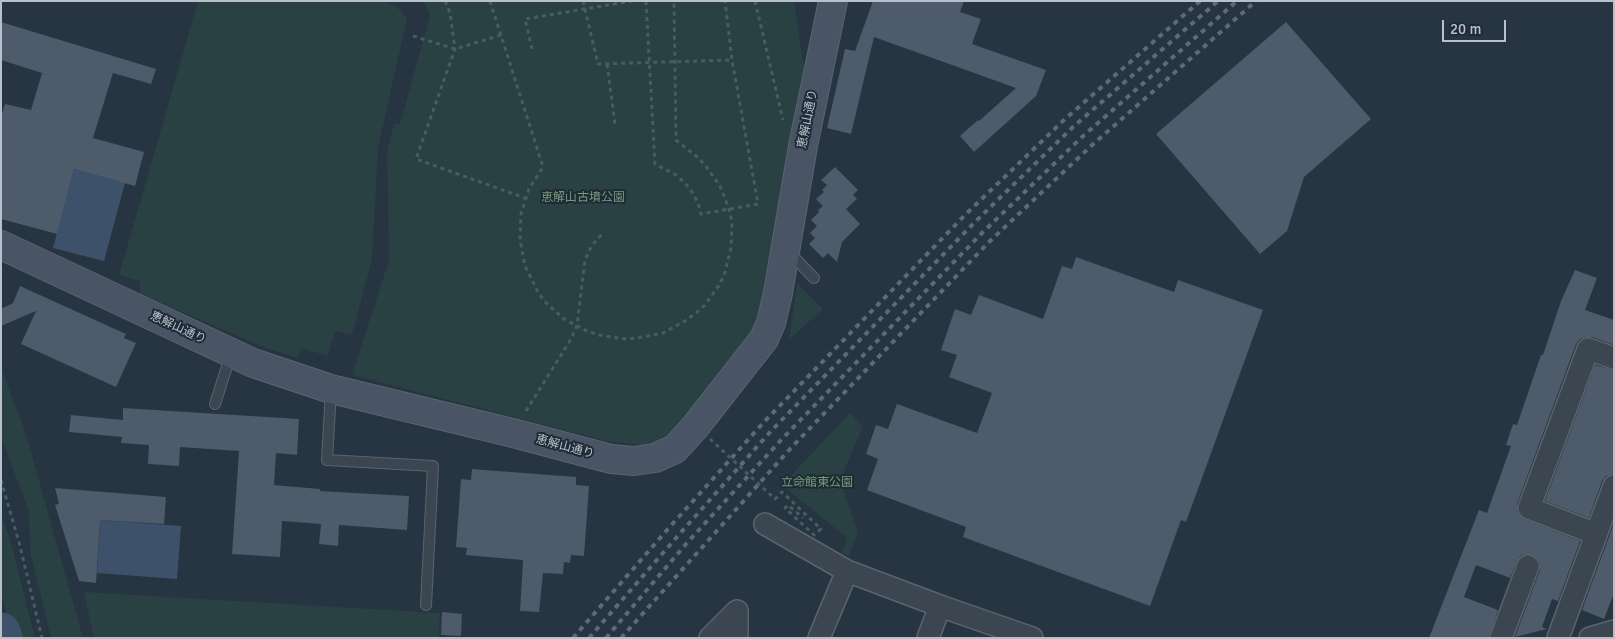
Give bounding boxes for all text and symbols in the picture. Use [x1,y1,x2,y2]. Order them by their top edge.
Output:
scale bar [1445,10,1509,42]
text: 20 m [1450,20,1481,38]
street label: 恵解山通り [795,88,821,150]
park label: 恵解山古墳公園 [541,191,625,205]
street label: 恵解山通り [148,309,208,347]
street label: 恵解山通り [534,432,596,462]
park label: 立命館東公園 [781,476,853,490]

